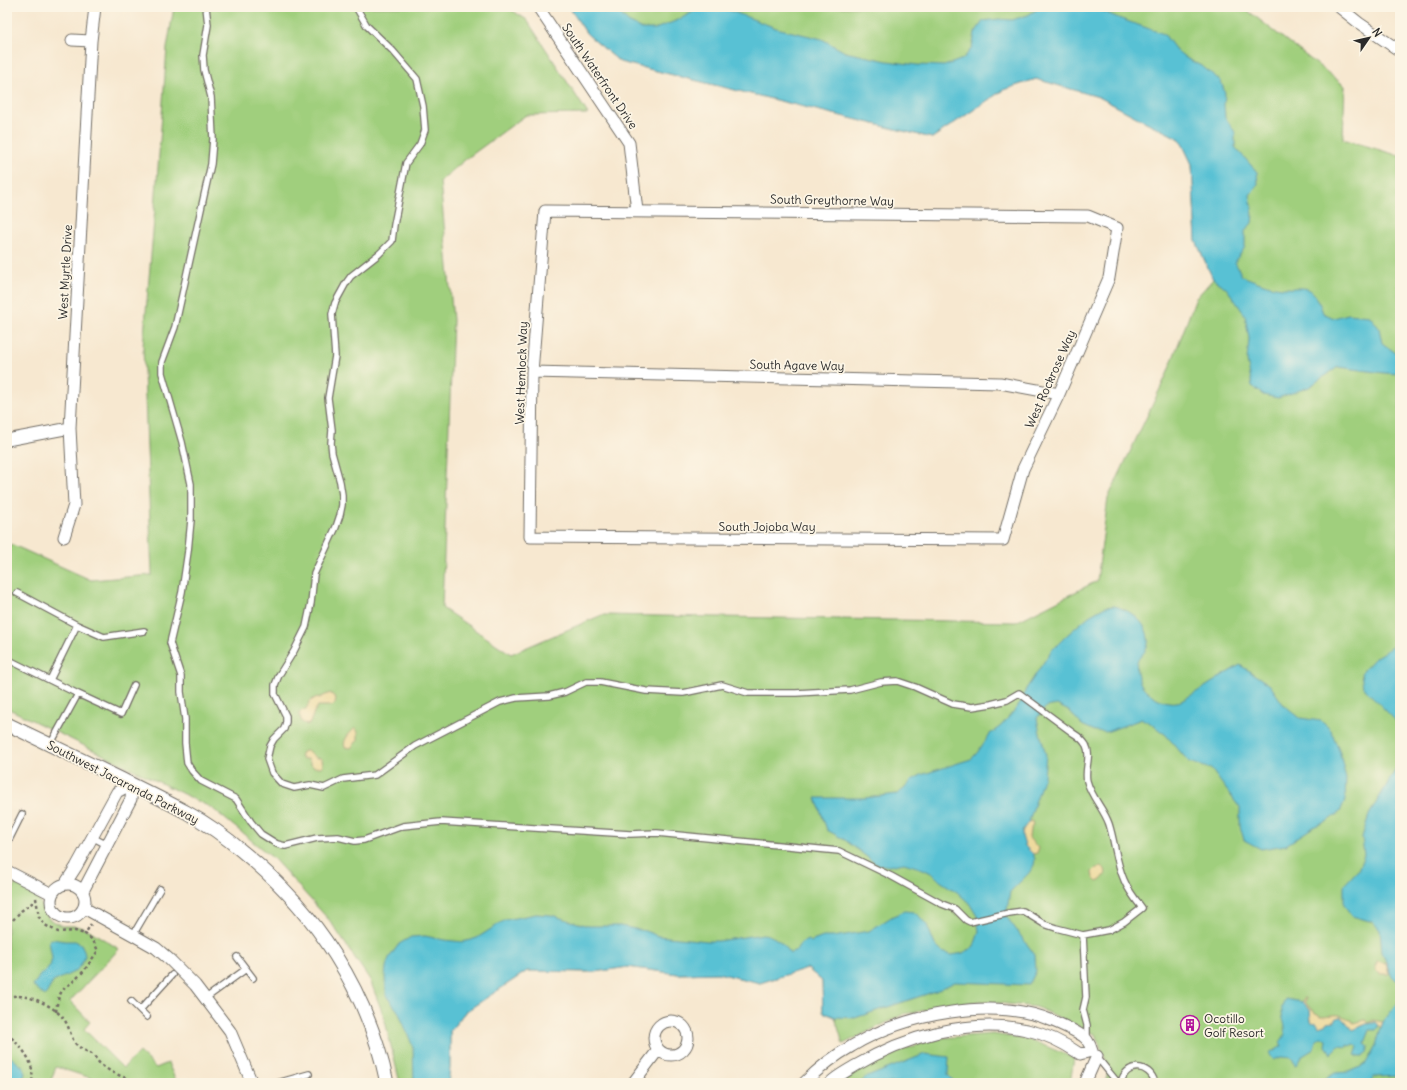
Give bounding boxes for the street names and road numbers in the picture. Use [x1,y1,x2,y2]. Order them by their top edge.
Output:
street label: South Waterfront Drive [559,20,641,132]
street label: South Greythorne Way [770,191,894,209]
street label: West Myrtle Drive [55,224,75,320]
street label: West Hemlock Way [512,321,530,425]
street label: West Rockrose Way [1022,327,1078,431]
street label: South Agave Way [749,357,845,373]
street label: South Jojoba Way [719,519,815,534]
street label: Southwest Jacaranda Parkway [45,737,201,827]

